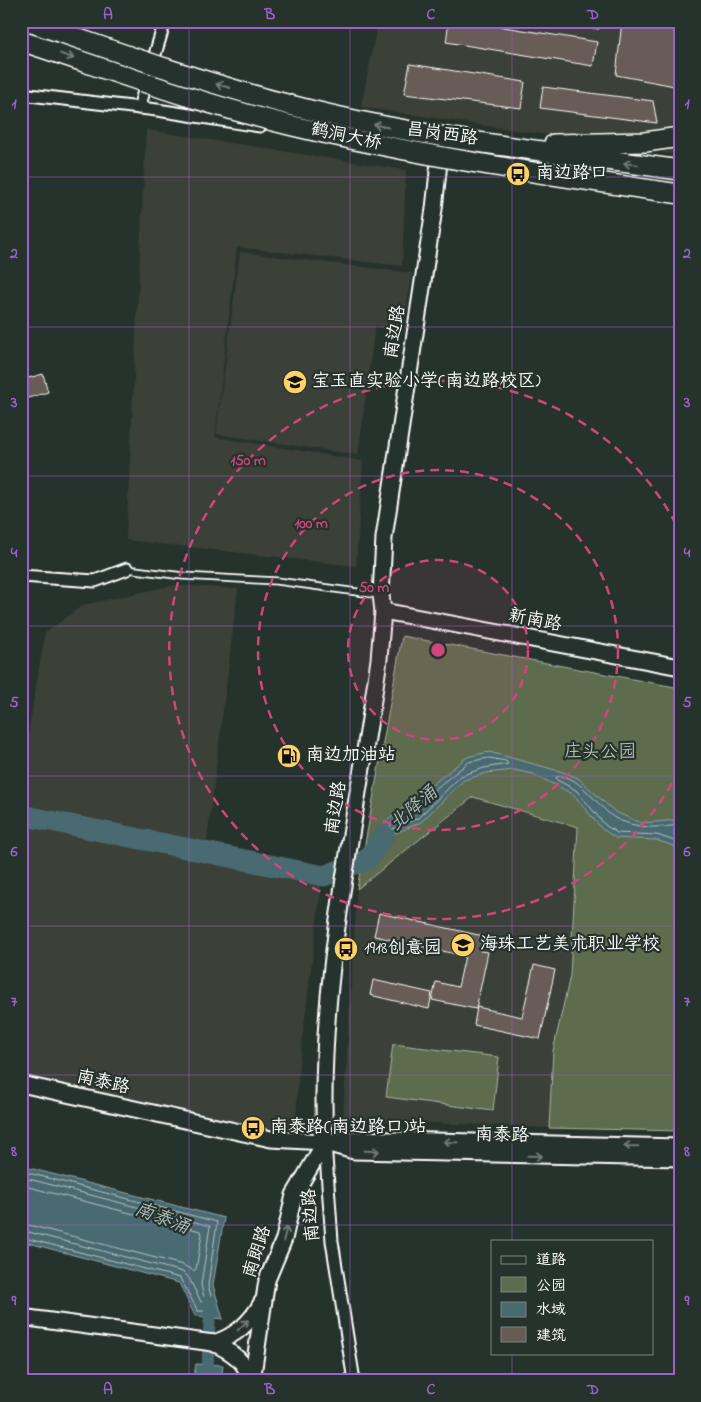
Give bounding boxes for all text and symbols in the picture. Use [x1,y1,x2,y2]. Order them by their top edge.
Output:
text: A [103,3,113,27]
text: B [264,3,276,27]
text: C [427,3,436,27]
text: D [586,3,599,27]
one-way arrow [59,52,75,62]
one-way arrow [216,80,232,90]
text: 1 [11,92,17,116]
text: 1 [684,92,690,116]
street label: 鹤洞大桥 [308,117,384,157]
street label: 昌岗西路 [405,117,479,153]
one-way arrow [373,120,389,130]
one-way arrow [624,158,640,168]
bus stop icon: 南边路口 [505,161,531,187]
place label: 南边路口 [536,161,608,187]
text: 2 [9,242,18,266]
text: 2 [682,242,691,266]
street label: 南边路 [379,303,413,361]
school or university icon: 宝玉直实验小学(南边路校区) [282,369,308,395]
place label: 宝玉直实验小学(南边路校区) [312,369,541,395]
text: 3 [10,391,18,415]
text: 3 [683,391,691,415]
text: 150 m [230,450,266,472]
text: 100 m [294,513,328,535]
text: 4 [10,541,18,565]
text: 4 [683,541,691,565]
text: 50 m [359,577,390,599]
street label: 新南路 [506,603,564,639]
centre of rings [429,641,447,659]
text: 5 [9,691,19,715]
text: 5 [682,691,692,715]
park label: 庄头公园 [564,740,636,766]
fuel station icon: 南边加油站 [276,743,302,769]
place label: 南边加油站 [306,743,396,769]
street label: 南边路 [320,779,354,837]
water label: 北降涌 [384,779,445,838]
text: 6 [9,840,18,864]
text: 6 [682,840,691,864]
school or university icon: 海珠工艺美术职业学校 [450,932,476,958]
place label: 海珠工艺美术职业学校 [480,932,660,958]
bus stop icon: 1918创意园 [333,936,359,962]
place label: 1918创意园 [364,936,442,962]
text: 7 [11,990,18,1014]
text: 7 [684,990,691,1014]
street label: 南泰路 [74,1064,132,1102]
bus stop icon: 南泰路(南边路口)站 [240,1115,266,1141]
place label: 南泰路(南边路口)站 [270,1115,427,1141]
street label: 南泰路 [475,1123,529,1149]
one-way arrow [443,1137,459,1146]
text: 8 [10,1140,17,1164]
text: 8 [683,1140,690,1164]
one-way arrow [623,1141,640,1151]
one-way arrow [364,1146,380,1156]
one-way arrow [526,1151,543,1161]
street label: 南边路 [297,1187,327,1243]
water label: 南泰涌 [131,1196,194,1242]
street label: 南朗路 [237,1222,279,1282]
one-way arrow [281,1227,290,1243]
legend [491,1240,654,1354]
text: 道路 [536,1249,566,1271]
text: 公园 [536,1275,566,1297]
text: 9 [11,1289,17,1313]
text: 9 [684,1289,690,1313]
text: 水域 [536,1299,566,1321]
one-way arrow [237,1320,249,1332]
text: 建筑 [536,1325,566,1347]
text: A [103,1378,113,1402]
text: B [264,1378,276,1402]
text: C [427,1378,436,1402]
text: D [586,1378,599,1402]

